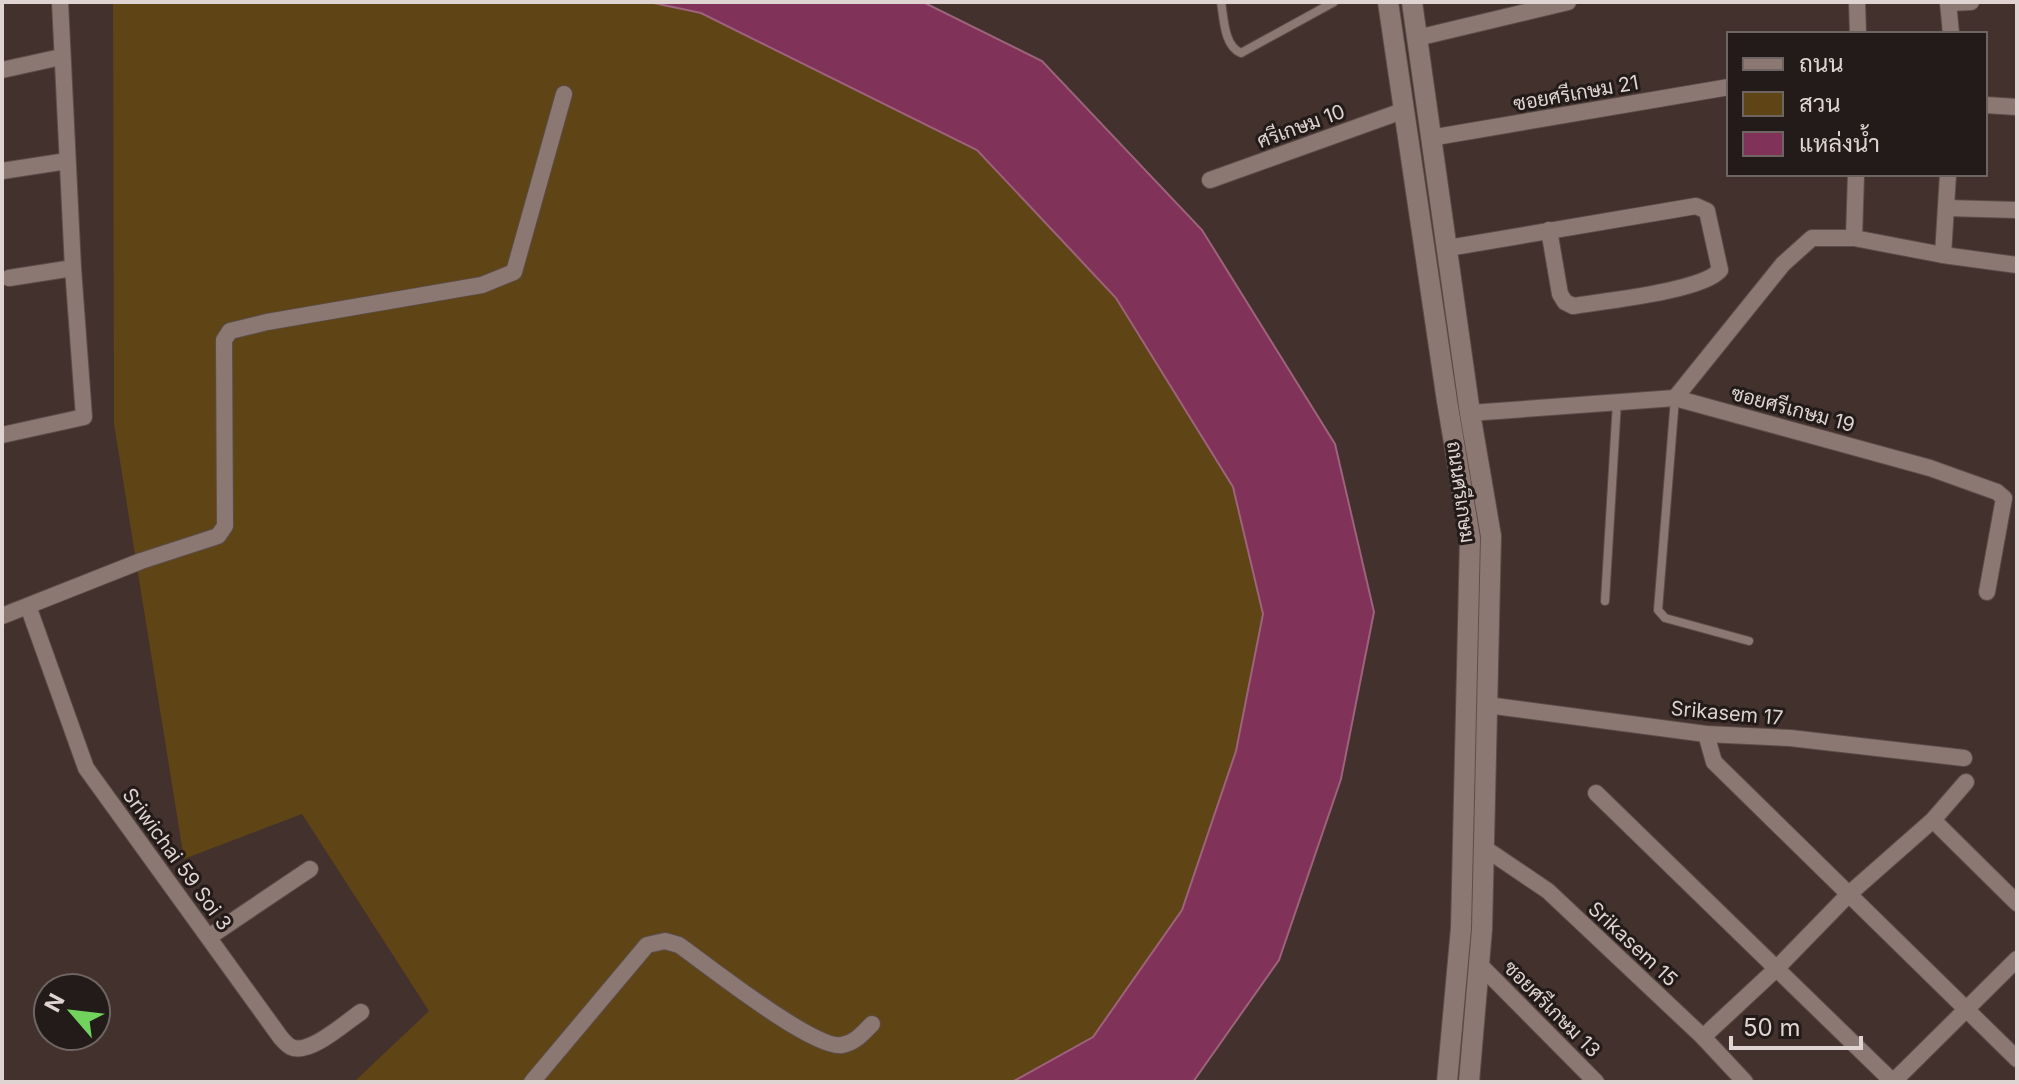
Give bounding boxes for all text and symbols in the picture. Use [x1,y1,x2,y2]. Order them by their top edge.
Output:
legend [1727,32,1987,176]
text: ถนน [1799,49,1844,78]
street label: ซอยศรีเกษม 21 [1511,69,1640,116]
text: สวน [1799,89,1841,118]
street label: ศรีเกษม 10 [1253,98,1348,153]
text: แหล่งน้ำ [1799,124,1880,158]
street label: ซอยศรีเกษม 19 [1729,380,1858,437]
street label: ถนนศรีเกษม [1442,440,1481,544]
street label: Srikasem 17 [1670,696,1784,730]
street label: Sriwichai 59 Soi 3 [117,783,237,935]
street label: Srikasem 15 [1583,897,1683,991]
street label: ซอยศรีเกษม 13 [1499,955,1606,1062]
north arrow [32,972,112,1052]
text: N [39,989,70,1016]
scale bar [1731,1000,1861,1050]
text: 50 m [1743,1013,1801,1042]

